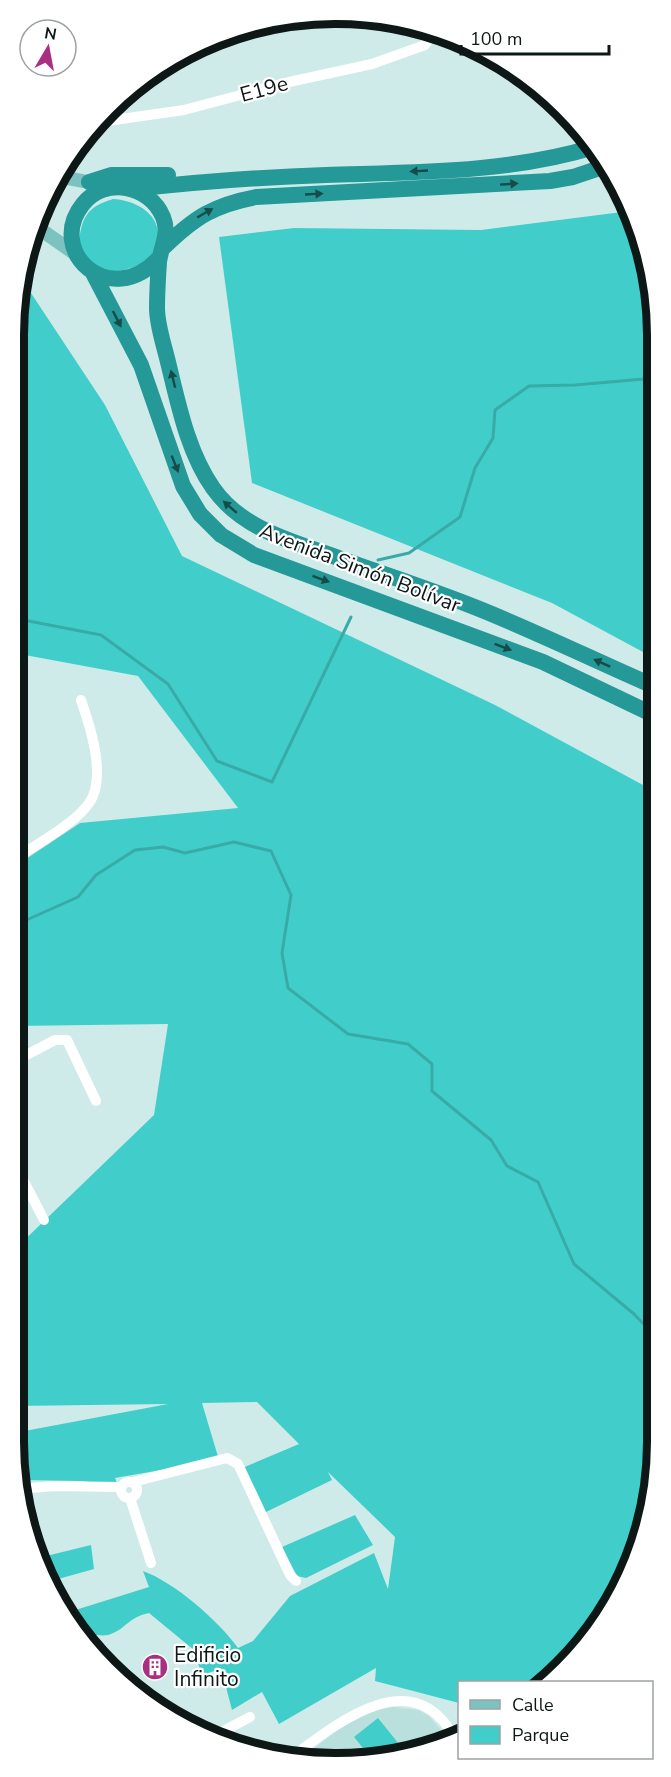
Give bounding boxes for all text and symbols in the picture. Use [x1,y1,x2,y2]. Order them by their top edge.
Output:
north arrow [18,18,78,78]
scale bar [461,18,610,56]
text: N [43,22,58,46]
text: 100 m [470,27,522,51]
street label: E19e [237,69,291,109]
one-way arrow [409,166,428,176]
one-way arrow [500,179,519,189]
one-way arrow [305,190,324,199]
one-way arrow [197,208,214,218]
one-way arrow [112,310,122,327]
one-way arrow [167,370,177,388]
one-way arrow [170,456,180,474]
one-way arrow [222,500,238,513]
street label: Avenida Simón Bolívar [255,517,465,619]
one-way arrow [312,574,330,584]
one-way arrow [495,642,513,652]
one-way arrow [593,658,611,667]
place label: Edificio Infinito [174,1641,241,1693]
building icon: Edificio Infinito [140,1652,170,1682]
legend [458,1681,653,1759]
text: Calle [512,1693,554,1717]
text: Parque [512,1723,569,1747]

